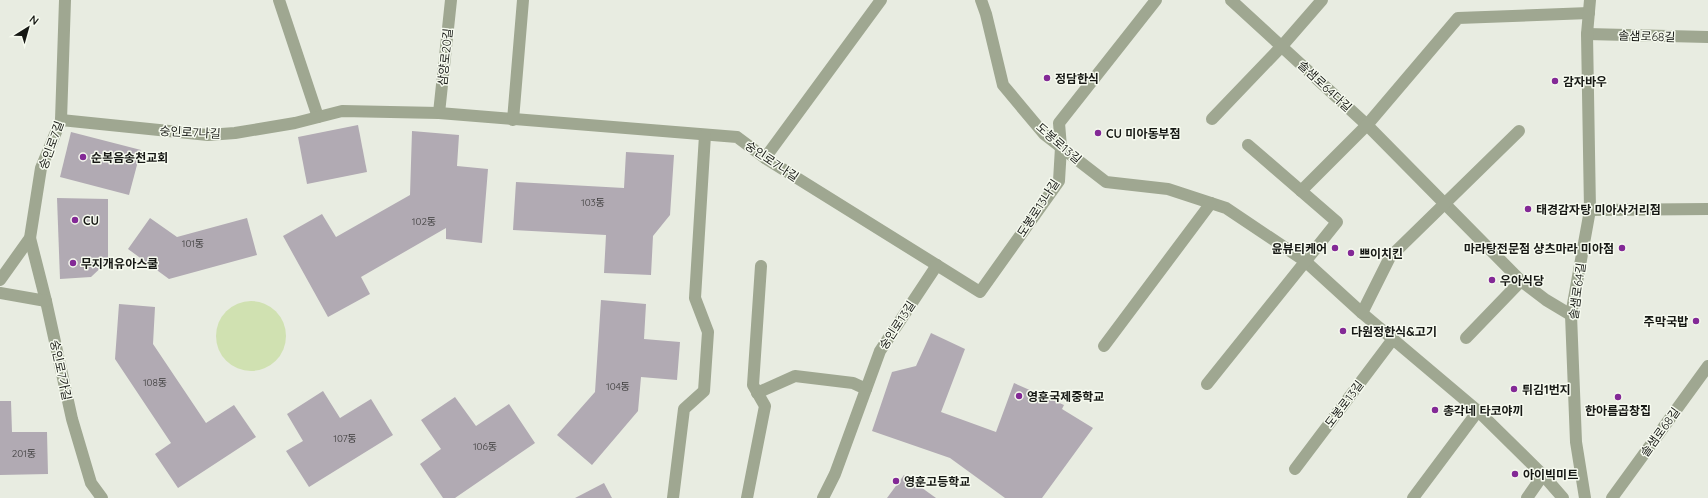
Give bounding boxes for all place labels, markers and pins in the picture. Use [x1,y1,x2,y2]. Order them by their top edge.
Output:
place label: 정담한식 [1055,71,1099,86]
marker: 정담한식 [1042,73,1052,83]
place label: 감자바우 [1563,74,1607,89]
marker: 감자바우 [1550,76,1560,86]
place label: CU 미아동부점 [1106,126,1181,141]
marker: CU 미아동부점 [1093,128,1103,138]
place label: 순복음송천교회 [91,150,168,165]
marker: 순복음송천교회 [78,152,88,162]
place label: 태경감자탕 미아사거리점 [1536,202,1661,217]
marker: 태경감자탕 미아사거리점 [1523,204,1533,214]
place label: CU [83,213,99,228]
marker: CU [70,215,80,225]
place label: 윤뷰티케어 [1272,241,1327,256]
place label: 마라탕전문점 샹츠마라 미아점 [1464,241,1614,256]
marker: 윤뷰티케어 [1330,243,1340,253]
marker: 마라탕전문점 샹츠마라 미아점 [1617,243,1627,253]
place label: 쁘이치킨 [1359,246,1403,261]
marker: 쁘이치킨 [1346,248,1356,258]
place label: 무지개유아스쿨 [81,256,158,271]
marker: 무지개유아스쿨 [68,258,78,268]
place label: 우아식당 [1500,273,1544,288]
marker: 우아식당 [1487,275,1497,285]
place label: 주막국밥 [1644,314,1688,329]
marker: 주막국밥 [1691,316,1701,326]
place label: 다원정한식&고기 [1351,324,1437,339]
marker: 다원정한식&고기 [1338,326,1348,336]
place label: 튀김1번지 [1522,382,1571,397]
marker: 튀김1번지 [1509,384,1519,394]
place label: 영훈국제중학교 [1027,389,1104,404]
marker: 영훈국제중학교 [1014,391,1024,401]
marker: 한아름곱창집 [1613,392,1623,402]
place label: 총각네 타코야끼 [1443,403,1524,418]
place label: 한아름곱창집 [1585,403,1651,418]
marker: 총각네 타코야끼 [1430,405,1440,415]
place label: 아이빅미트 [1523,467,1578,482]
marker: 아이빅미트 [1510,469,1520,479]
place label: 영훈고등학교 [904,474,970,489]
marker: 영훈고등학교 [891,476,901,486]

